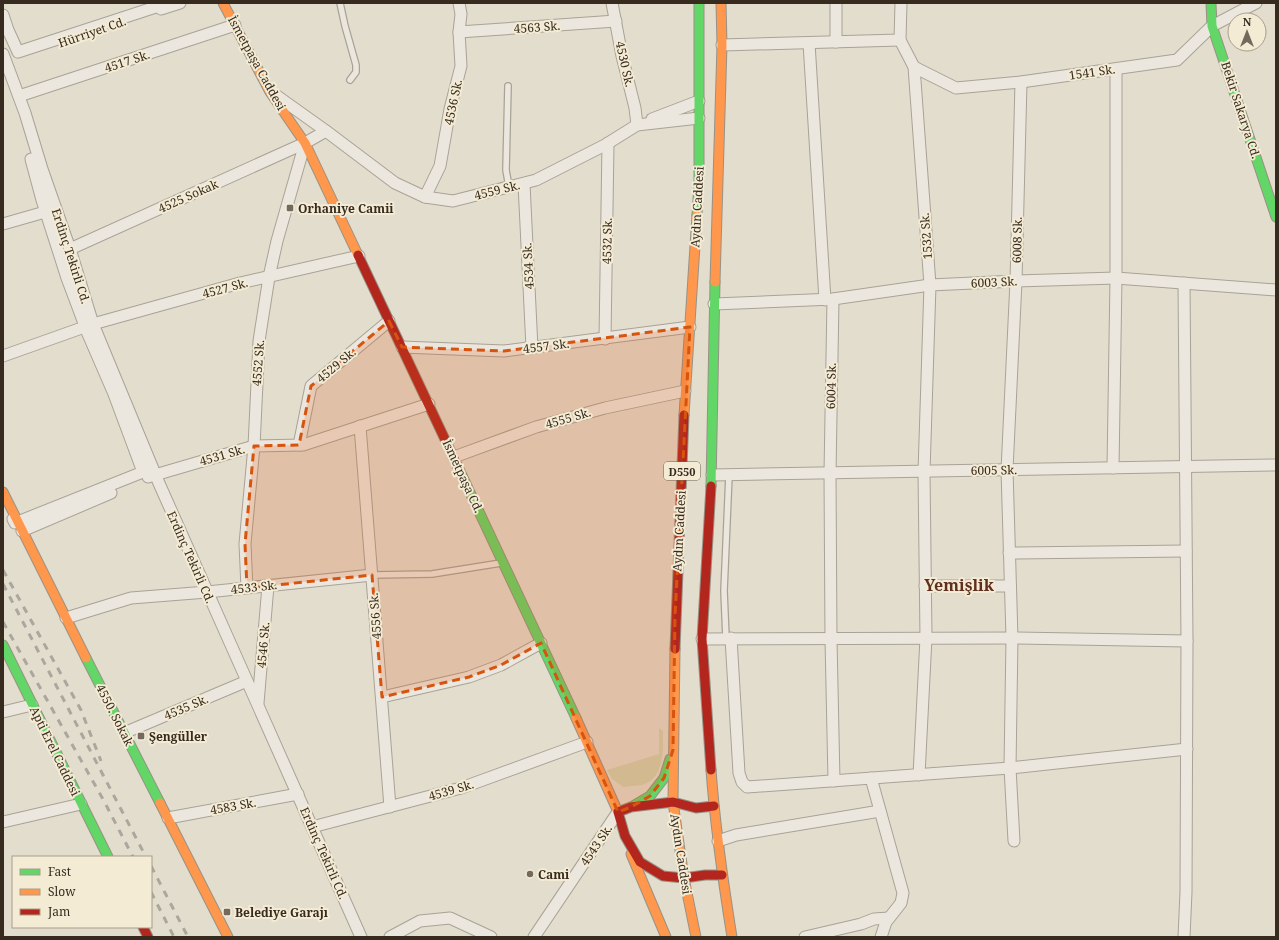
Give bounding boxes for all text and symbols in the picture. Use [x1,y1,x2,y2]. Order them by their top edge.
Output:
street label: Hürriyet Cd. [56,12,128,52]
north arrow [1227,12,1267,52]
street label: İsmetpaşa Caddesi [224,13,290,114]
text: N [1243,14,1252,29]
street label: 4563 Sk. [513,17,561,37]
street label: 4530 Sk. [611,39,639,89]
street label: 4517 Sk. [102,46,152,76]
street label: Bekir Sakarya Cd. [1217,59,1265,161]
street label: 1541 Sk. [1068,60,1116,84]
street label: 4536 Sk. [440,77,466,127]
street label: Aydın Caddesi [686,166,708,248]
street label: 4525 Sokak [155,175,222,217]
street label: 4559 Sk. [472,176,522,204]
place label: Orhaniye Camii [298,200,394,217]
marker: Orhaniye Camii [285,203,295,213]
street label: Erdinç Tekirli Cd. [48,206,94,306]
street label: 1532 Sk. [916,212,936,260]
street label: 6008 Sk. [1008,217,1026,263]
street label: 4532 Sk. [598,218,616,264]
street label: 4534 Sk. [518,242,538,290]
street label: 6003 Sk. [970,272,1018,292]
street label: 4527 Sk. [200,274,250,302]
street label: 4557 Sk. [522,335,570,357]
street label: 4552 Sk. [248,339,268,387]
street label: 4529 Sk. [313,344,359,386]
street label: 6004 Sk. [822,363,840,409]
street label: 4555 Sk. [543,403,593,433]
street label: İsmetpaşa Cd. [439,437,487,515]
street label: 4531 Sk. [197,440,247,470]
street label: 6005 Sk. [971,461,1017,479]
road number: D550 [664,462,700,480]
street label: Aydın Caddesi [668,490,690,572]
street label: Erdinç Tekirli Cd. [163,508,219,606]
district label: Yemişlik [924,574,995,596]
street label: 4533 Sk. [230,576,278,598]
street label: 4556 Sk. [365,592,385,640]
street label: 4546 Sk. [253,621,273,669]
street label: 4550. Sokak [92,681,138,750]
street label: 4535 Sk. [161,690,211,724]
street label: Apti Erel Caddesi [26,703,84,799]
place label: Şengüller [149,728,208,745]
marker: Şengüller [136,731,146,741]
street label: 4539 Sk. [426,775,476,805]
street label: 4583 Sk. [209,794,257,818]
street label: Erdinç Tekirli Cd. [296,804,352,902]
street label: Aydın Caddesi [666,813,696,896]
street label: 4543 Sk. [576,821,616,869]
legend [12,856,152,928]
text: Fast [48,863,71,880]
place label: Cami [538,866,570,883]
marker: Cami [525,869,535,879]
text: Slow [48,883,76,900]
text: Jam [47,903,70,920]
place label: Belediye Garajı [235,904,329,921]
marker: Belediye Garajı [222,907,232,917]

